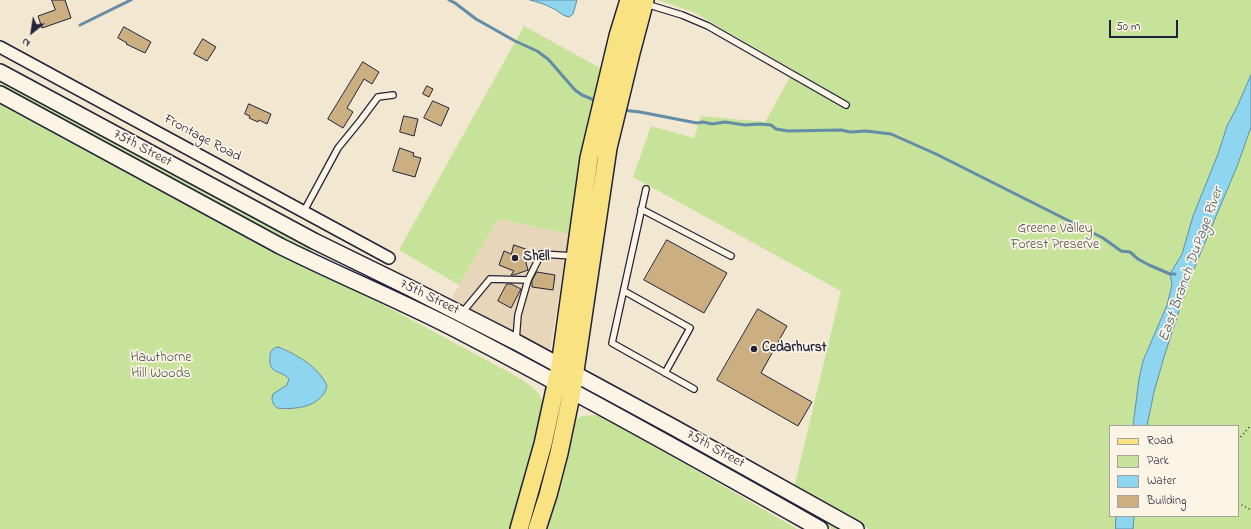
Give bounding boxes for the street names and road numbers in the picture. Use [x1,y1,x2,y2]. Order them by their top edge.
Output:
street label: Frontage Road [160,112,244,166]
street label: 75th Street [110,127,174,171]
street label: 75th Street [397,276,461,320]
street label: 75th Street [683,427,747,473]

